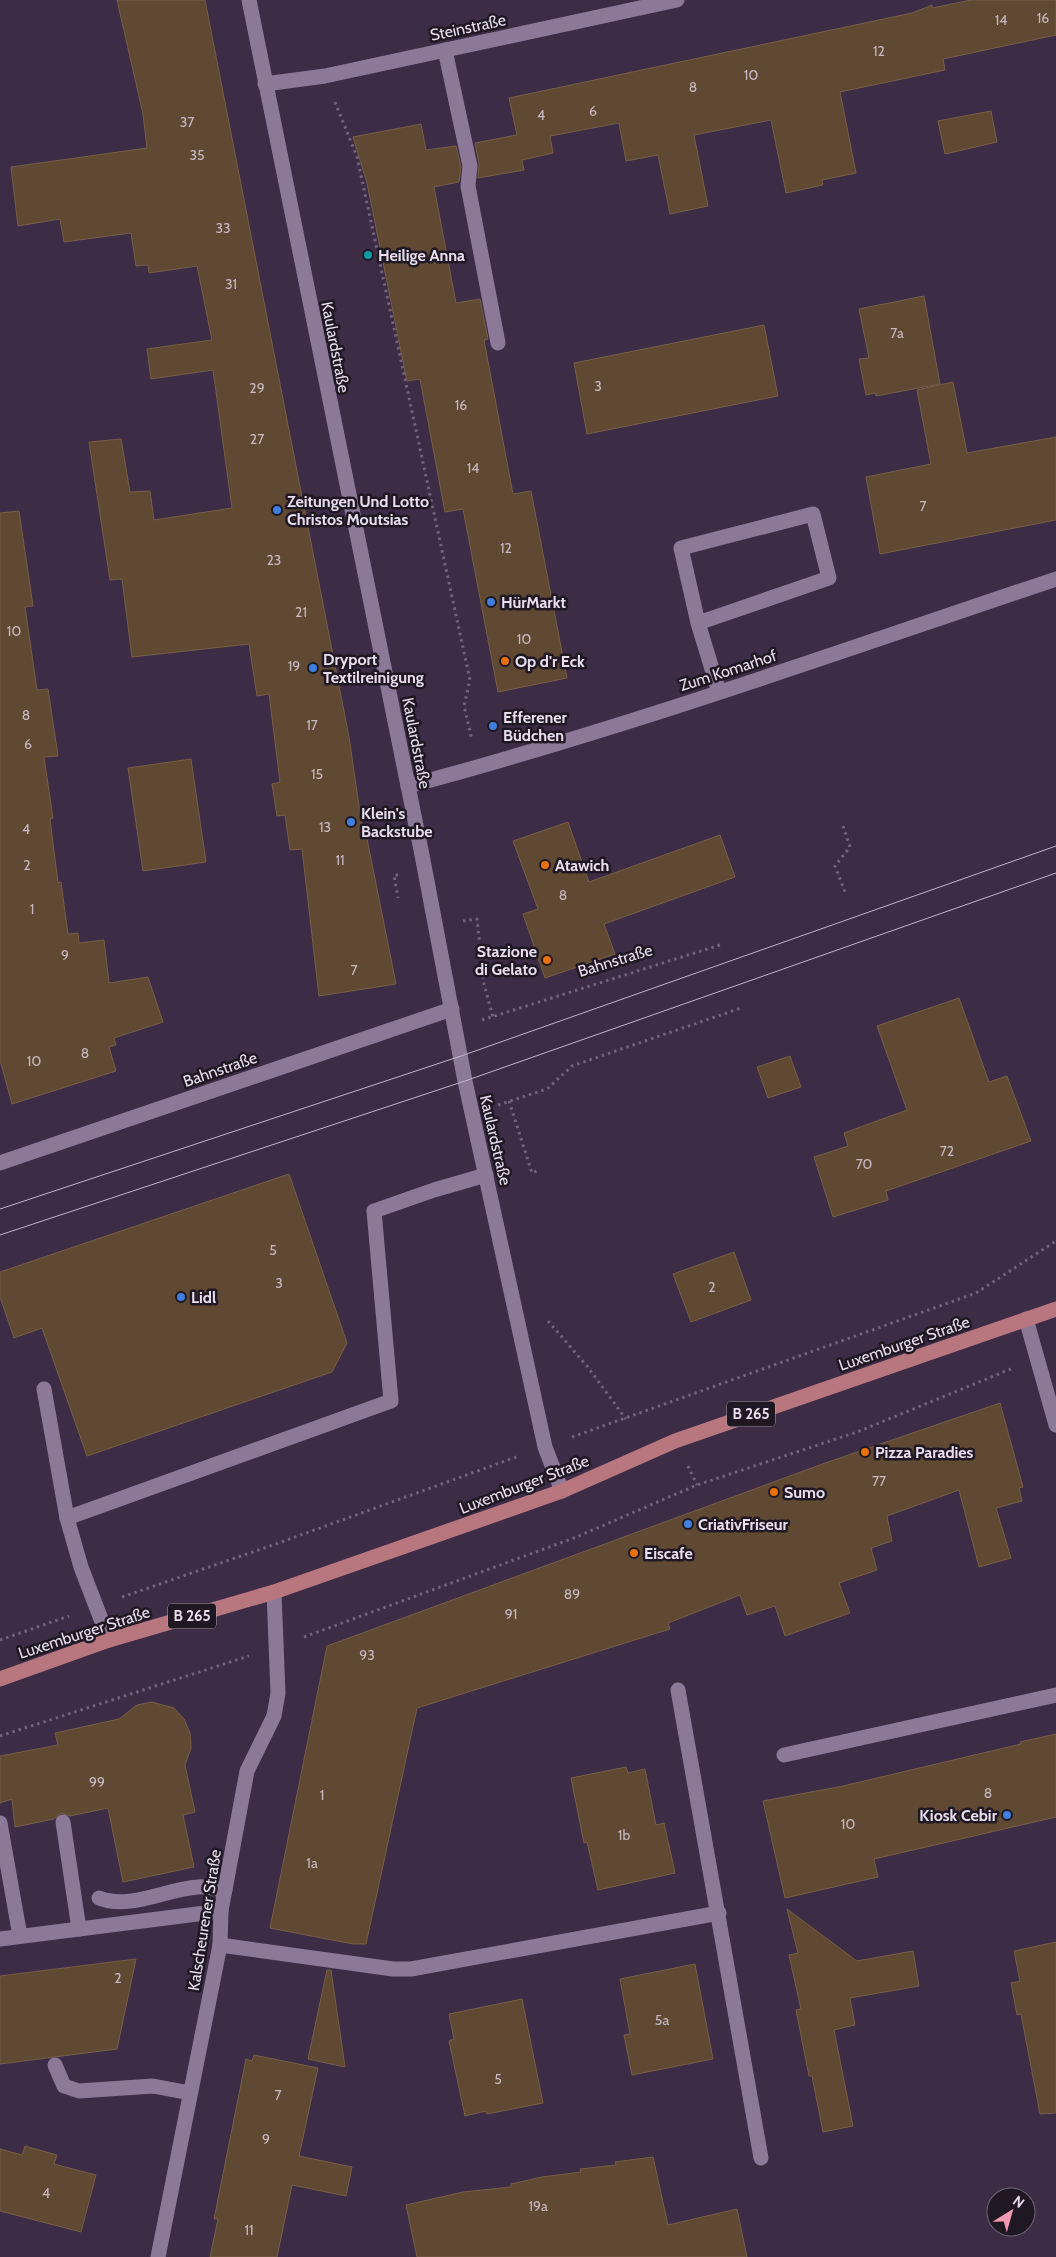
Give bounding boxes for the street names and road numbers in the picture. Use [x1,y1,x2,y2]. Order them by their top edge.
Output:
street label: Steinstraße [428,10,508,45]
street label: Kaulardstraße [317,300,354,394]
street label: Zum Komarhof [677,646,780,695]
street label: Kaulardstraße [398,696,435,790]
street label: Bahnstraße [576,940,655,981]
street label: Bahnstraße [181,1048,260,1091]
street label: Kaulardstraße [476,1093,515,1187]
street label: Luxemburger Straße [836,1312,972,1375]
road number: B 265 [727,1402,775,1426]
street label: Luxemburger Straße [457,1451,592,1518]
street label: Luxemburger Straße [16,1602,152,1663]
road number: B 265 [168,1604,216,1628]
street label: Kalscheurener Straße [184,1848,225,1992]

